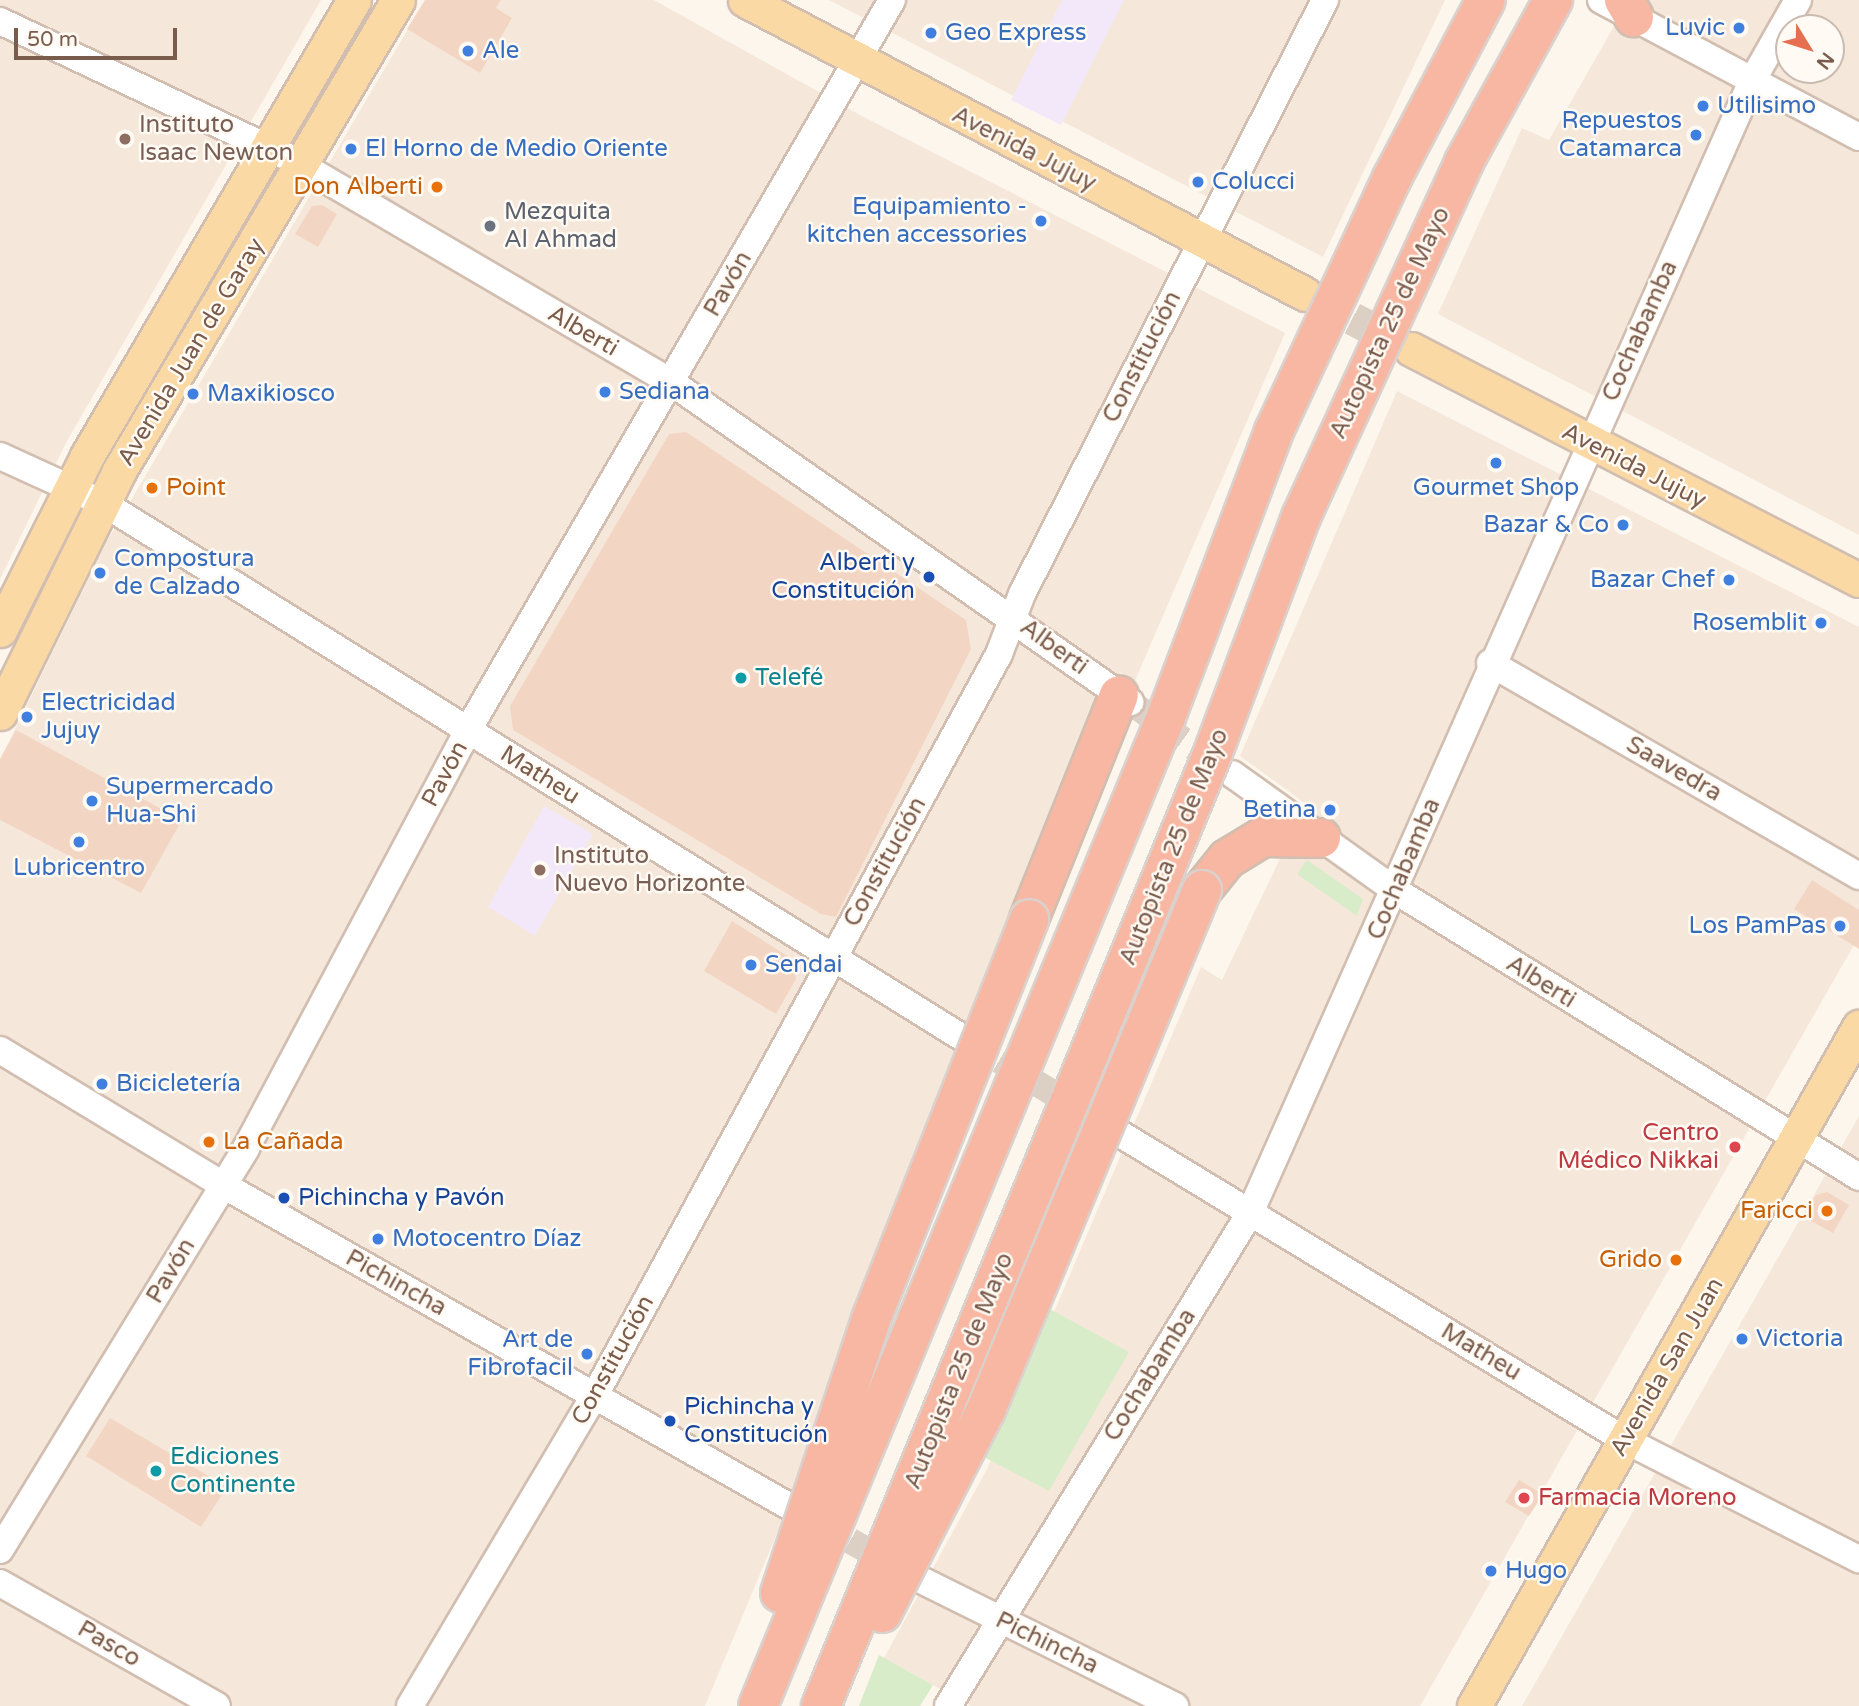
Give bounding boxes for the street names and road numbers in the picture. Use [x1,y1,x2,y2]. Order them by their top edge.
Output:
street label: Avenida Jujuy [947,100,1101,198]
street label: Autopista 25 de Mayo [1324,203,1456,443]
street label: Avenida Juan de Garay [112,233,270,471]
street label: Pavón [698,246,758,322]
street label: Cochabamba [1596,256,1684,406]
street label: Constitución [1097,286,1187,428]
street label: Alberti [543,299,623,363]
street label: Avenida Jujuy [1557,417,1711,515]
street label: Alberti [1014,613,1094,681]
street label: Autopista 25 de Mayo [1113,725,1235,969]
street label: Saavedra [1621,730,1727,808]
street label: Pavón [416,736,474,812]
street label: Matheu [495,739,585,811]
street label: Constitución [838,792,932,932]
street label: Cochabamba [1361,794,1447,944]
street label: Alberti [1501,949,1581,1015]
street label: Pavón [140,1233,202,1309]
street label: Pichincha [341,1244,451,1322]
street label: Autopista 25 de Mayo [898,1249,1020,1493]
street label: Avenida San Juan [1604,1272,1730,1462]
street label: Constitución [566,1290,660,1430]
street label: Cochabamba [1098,1303,1202,1447]
street label: Matheu [1436,1317,1526,1387]
street label: Pichincha [991,1606,1103,1680]
street label: Pasco [72,1615,146,1673]

